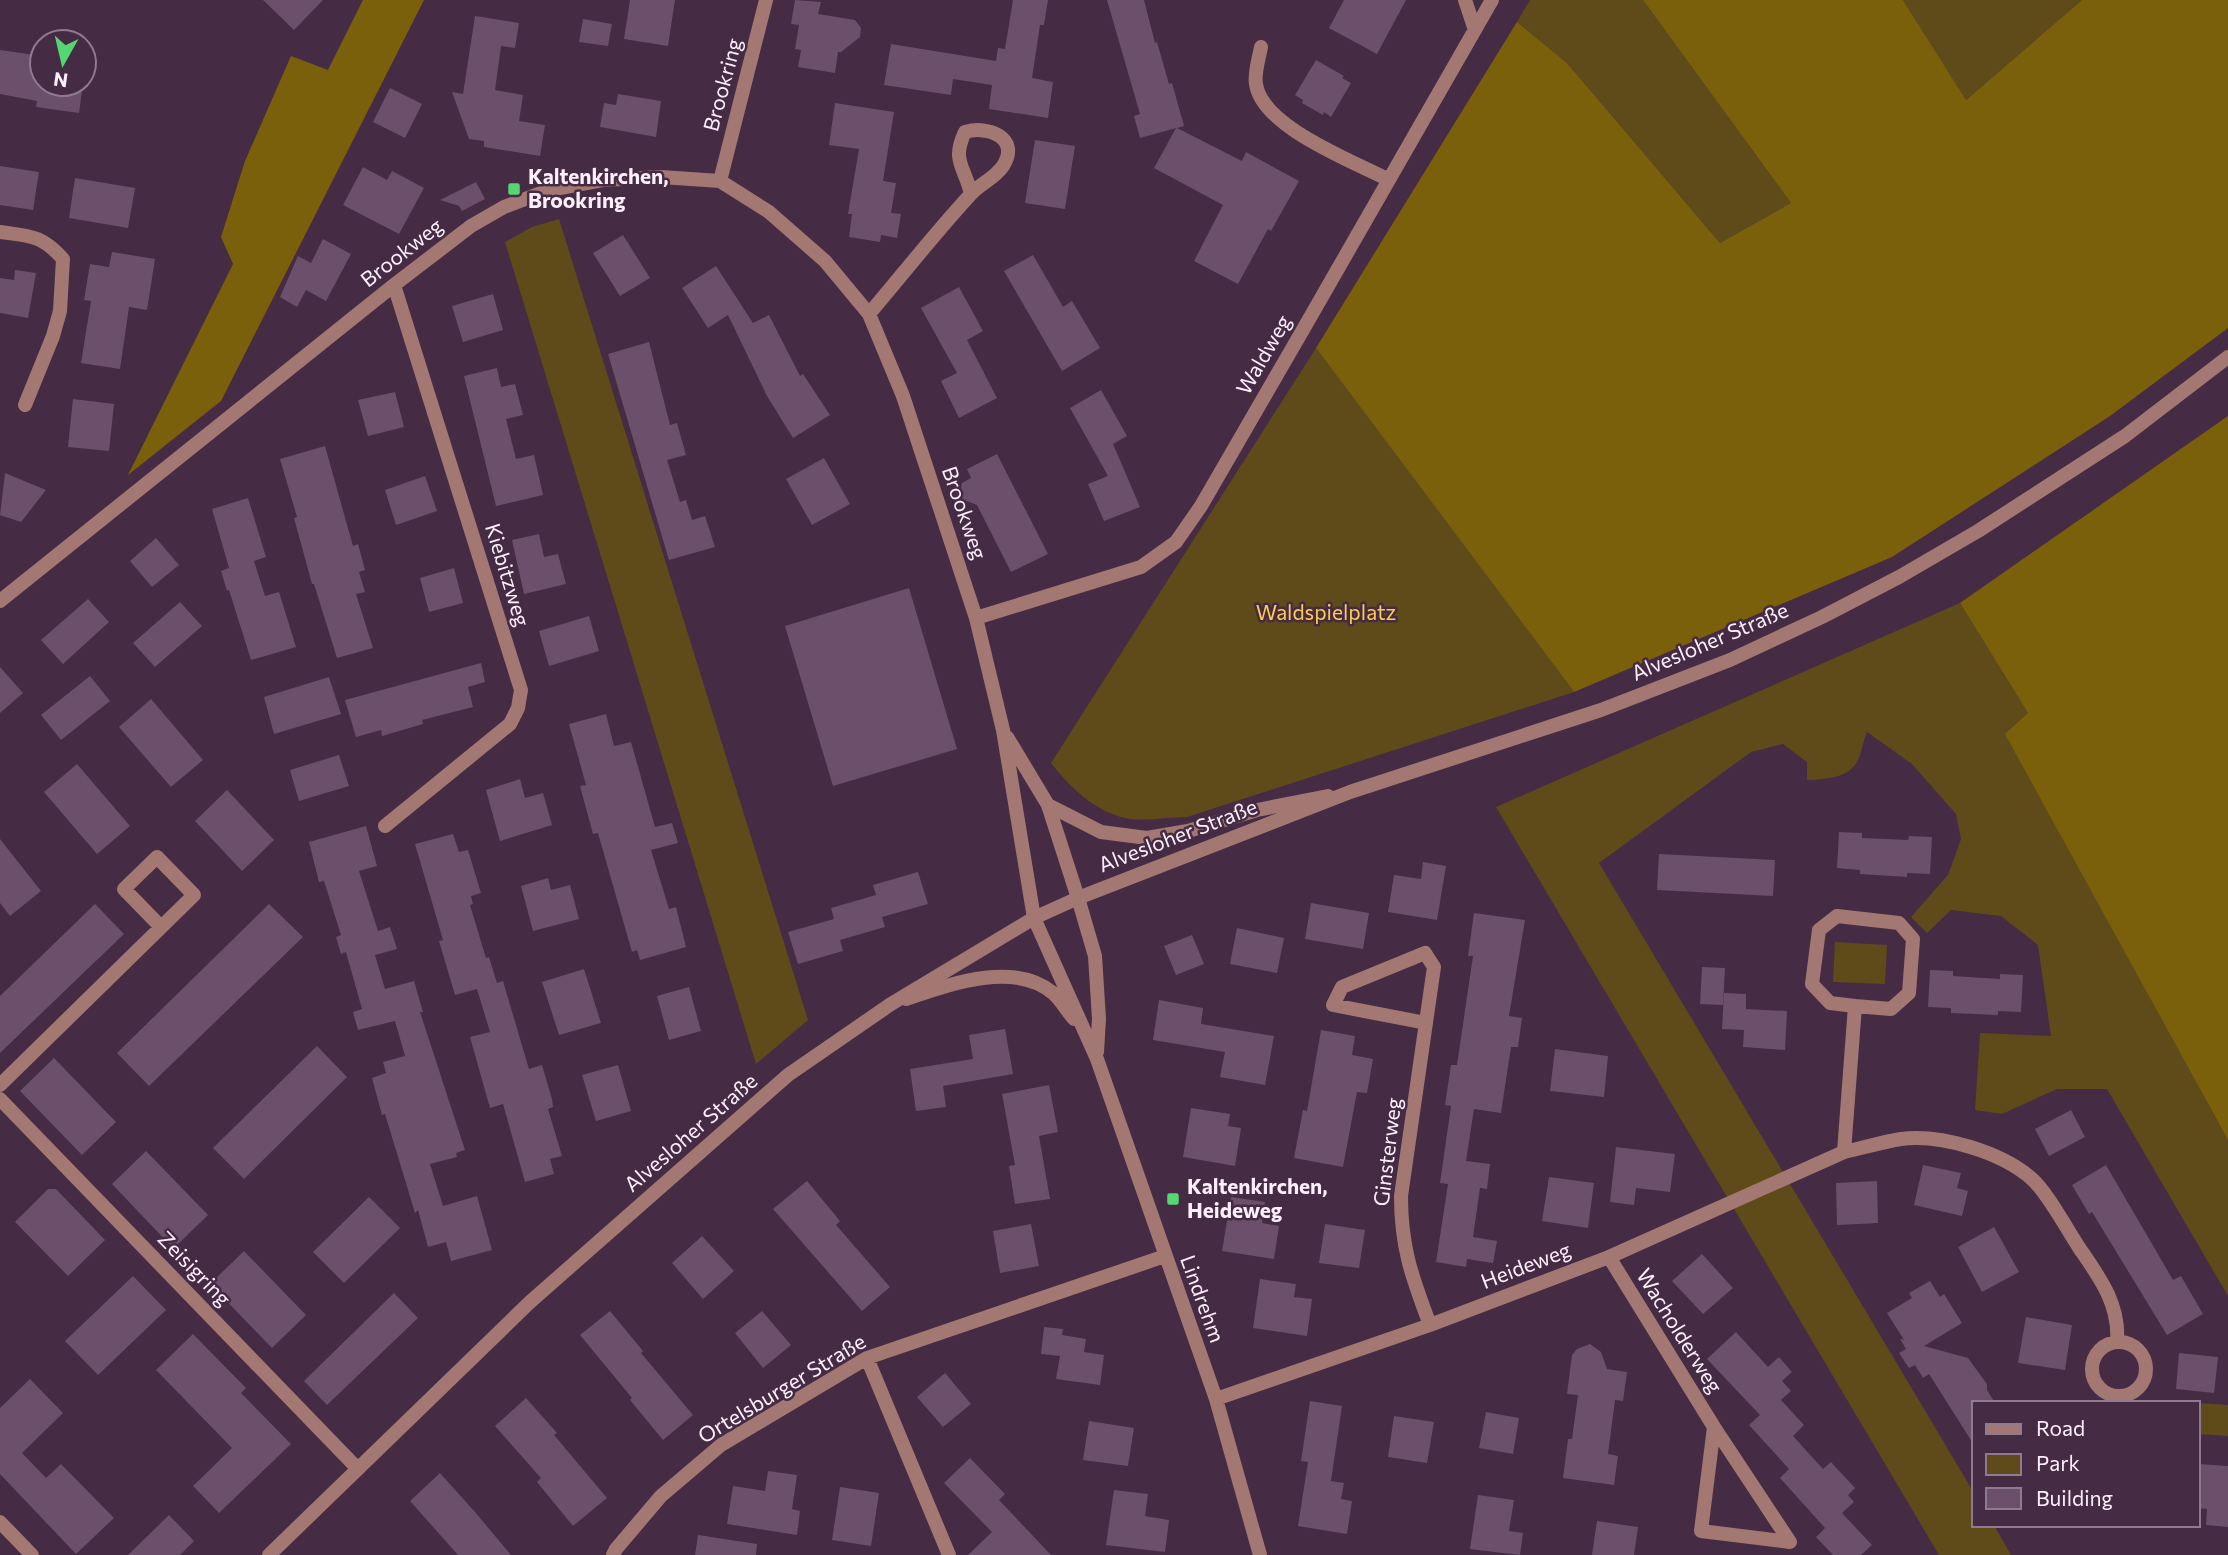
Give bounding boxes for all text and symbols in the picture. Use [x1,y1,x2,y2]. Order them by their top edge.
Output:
north arrow [28,28,98,98]
street label: Brookring [697,35,746,134]
text: N [52,68,69,93]
place label: Kaltenkirchen, Brookring [528,163,669,212]
marker: Kaltenkirchen, Brookring [506,181,522,197]
street label: Brookweg [355,212,447,292]
street label: Waldweg [1230,310,1295,398]
street label: Brookweg [938,463,993,562]
street label: Kiebitzweg [481,520,536,629]
street label: Alvesloher Straße [1627,596,1792,685]
park label: Waldspielplatz [1256,599,1396,624]
street label: Alvesloher Straße [1095,793,1260,876]
street label: Alvesloher Straße [618,1067,762,1196]
street label: Ginsterweg [1367,1096,1406,1208]
place label: Kaltenkirchen, Heideweg [1187,1173,1328,1222]
marker: Kaltenkirchen, Heideweg [1165,1191,1181,1207]
street label: Zeisigring [153,1225,237,1310]
street label: Heideweg [1477,1236,1574,1293]
street label: Lindrehm [1176,1251,1231,1346]
street label: Wacholderweg [1632,1263,1729,1397]
street label: Ortelsburger Straße [693,1328,869,1448]
legend [1972,1401,2200,1527]
text: Road [2036,1415,2085,1440]
text: Park [2036,1450,2080,1475]
text: Building [2036,1485,2113,1510]

